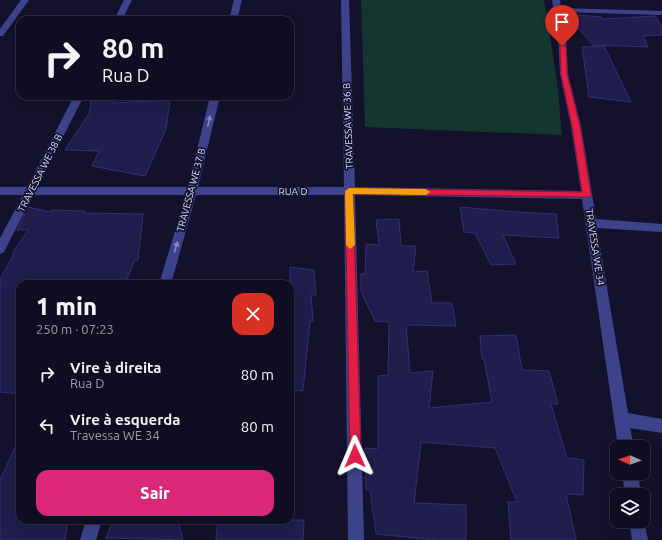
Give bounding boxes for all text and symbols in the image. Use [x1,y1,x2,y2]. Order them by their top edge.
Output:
pin [545,5,579,46]
icon: arrive [551,11,573,33]
icon: right [36,32,88,84]
text: 80 m [102,32,164,63]
text: Rua D [102,65,150,85]
street label: TRAVESSA WE 36 B [341,83,355,169]
one-way arrow [206,115,212,127]
street label: TRAVESSA WE 38 B [15,132,65,214]
street label: TRAVESSA WE 37 B [175,147,207,233]
street label: RUA D [279,186,307,197]
street label: TRAVESSA WE 34 [583,208,607,287]
one-way arrow [173,240,179,252]
text: 1 min [36,293,97,320]
button: close [232,293,274,335]
text: 250 m · 07:23 [36,322,114,336]
text: Vire à direita [70,359,162,376]
icon: right [36,363,58,385]
text: 80 m [241,366,274,383]
text: Rua D [70,376,104,390]
text: Vire à esquerda [70,411,180,428]
icon: left [36,415,58,437]
text: 80 m [241,418,274,435]
text: Travessa WE 34 [70,428,160,442]
position arrow [334,435,376,477]
north arrow [610,440,650,480]
map controls [610,440,650,528]
button: Sair [36,470,274,516]
button: layers [610,488,650,528]

